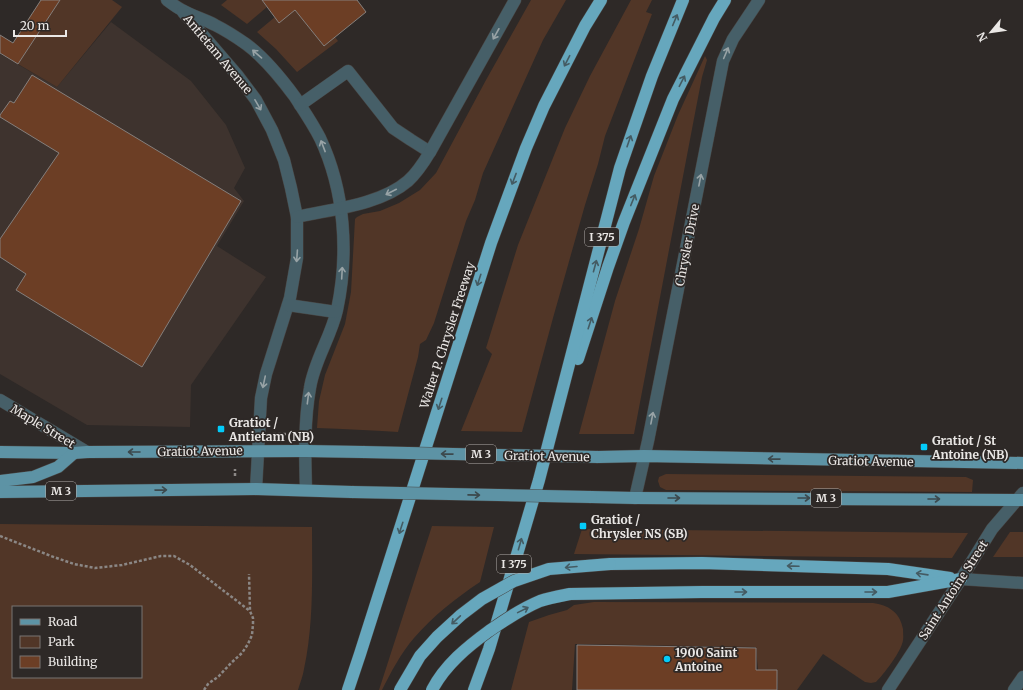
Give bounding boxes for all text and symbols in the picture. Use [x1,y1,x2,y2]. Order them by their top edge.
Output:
street label: Antietam Avenue [180,10,256,97]
scale bar [14,12,66,38]
north arrow [971,12,1011,52]
one-way arrow [672,14,680,26]
text: 20 m [20,18,49,33]
one-way arrow [492,28,500,40]
text: N [974,29,990,44]
one-way arrow [723,48,731,60]
one-way arrow [252,49,263,58]
one-way arrow [563,54,570,66]
one-way arrow [679,75,687,87]
one-way arrow [255,99,263,111]
one-way arrow [626,136,634,148]
one-way arrow [318,140,326,152]
one-way arrow [510,173,518,185]
one-way arrow [696,174,704,187]
one-way arrow [385,189,397,196]
one-way arrow [629,195,637,207]
street label: Chrysler Drive [672,203,702,287]
road number: I 375 [585,228,619,246]
one-way arrow [293,249,300,262]
street label: Walter P. Chrysler Freeway [416,260,478,411]
one-way arrow [591,260,599,273]
one-way arrow [339,267,346,280]
one-way arrow [475,273,482,286]
one-way arrow [586,318,594,330]
one-way arrow [260,375,268,388]
one-way arrow [305,392,312,405]
one-way arrow [436,397,443,410]
street label: Maple Street [8,401,78,451]
one-way arrow [649,412,657,425]
place label: Gratiot / Antietam (NB) [228,415,314,444]
marker: Gratiot / Antietam (NB) [216,424,226,434]
place label: Gratiot / St Antoine (NB) [931,433,1009,462]
marker: Gratiot / St Antoine (NB) [919,442,929,452]
street label: Gratiot Avenue [157,443,243,459]
road number: M 3 [466,445,496,463]
one-way arrow [128,448,141,456]
street label: Gratiot Avenue [504,448,590,464]
one-way arrow [441,450,454,457]
street label: Gratiot Avenue [828,453,914,469]
one-way arrow [768,455,781,462]
road number: M 3 [46,482,76,500]
one-way arrow [154,486,167,494]
road number: M 3 [811,489,841,507]
one-way arrow [467,491,480,499]
one-way arrow [667,494,680,502]
one-way arrow [797,494,810,502]
one-way arrow [927,495,940,503]
place label: Gratiot / Chrysler NS (SB) [591,512,688,541]
one-way arrow [396,521,404,533]
marker: Gratiot / Chrysler NS (SB) [578,521,588,531]
street label: Saint Antoine Street [915,537,991,643]
one-way arrow [517,538,524,551]
road number: I 375 [497,555,531,573]
one-way arrow [787,562,800,570]
one-way arrow [565,564,578,571]
one-way arrow [916,570,929,578]
one-way arrow [734,588,747,596]
one-way arrow [864,588,877,596]
legend [12,606,142,678]
one-way arrow [516,606,528,613]
text: Road [48,614,77,629]
one-way arrow [450,616,461,625]
text: Park [48,634,75,649]
place label: 1900 Saint Antoine [674,645,737,674]
text: Building [48,654,98,669]
marker: 1900 Saint Antoine [662,654,672,664]

